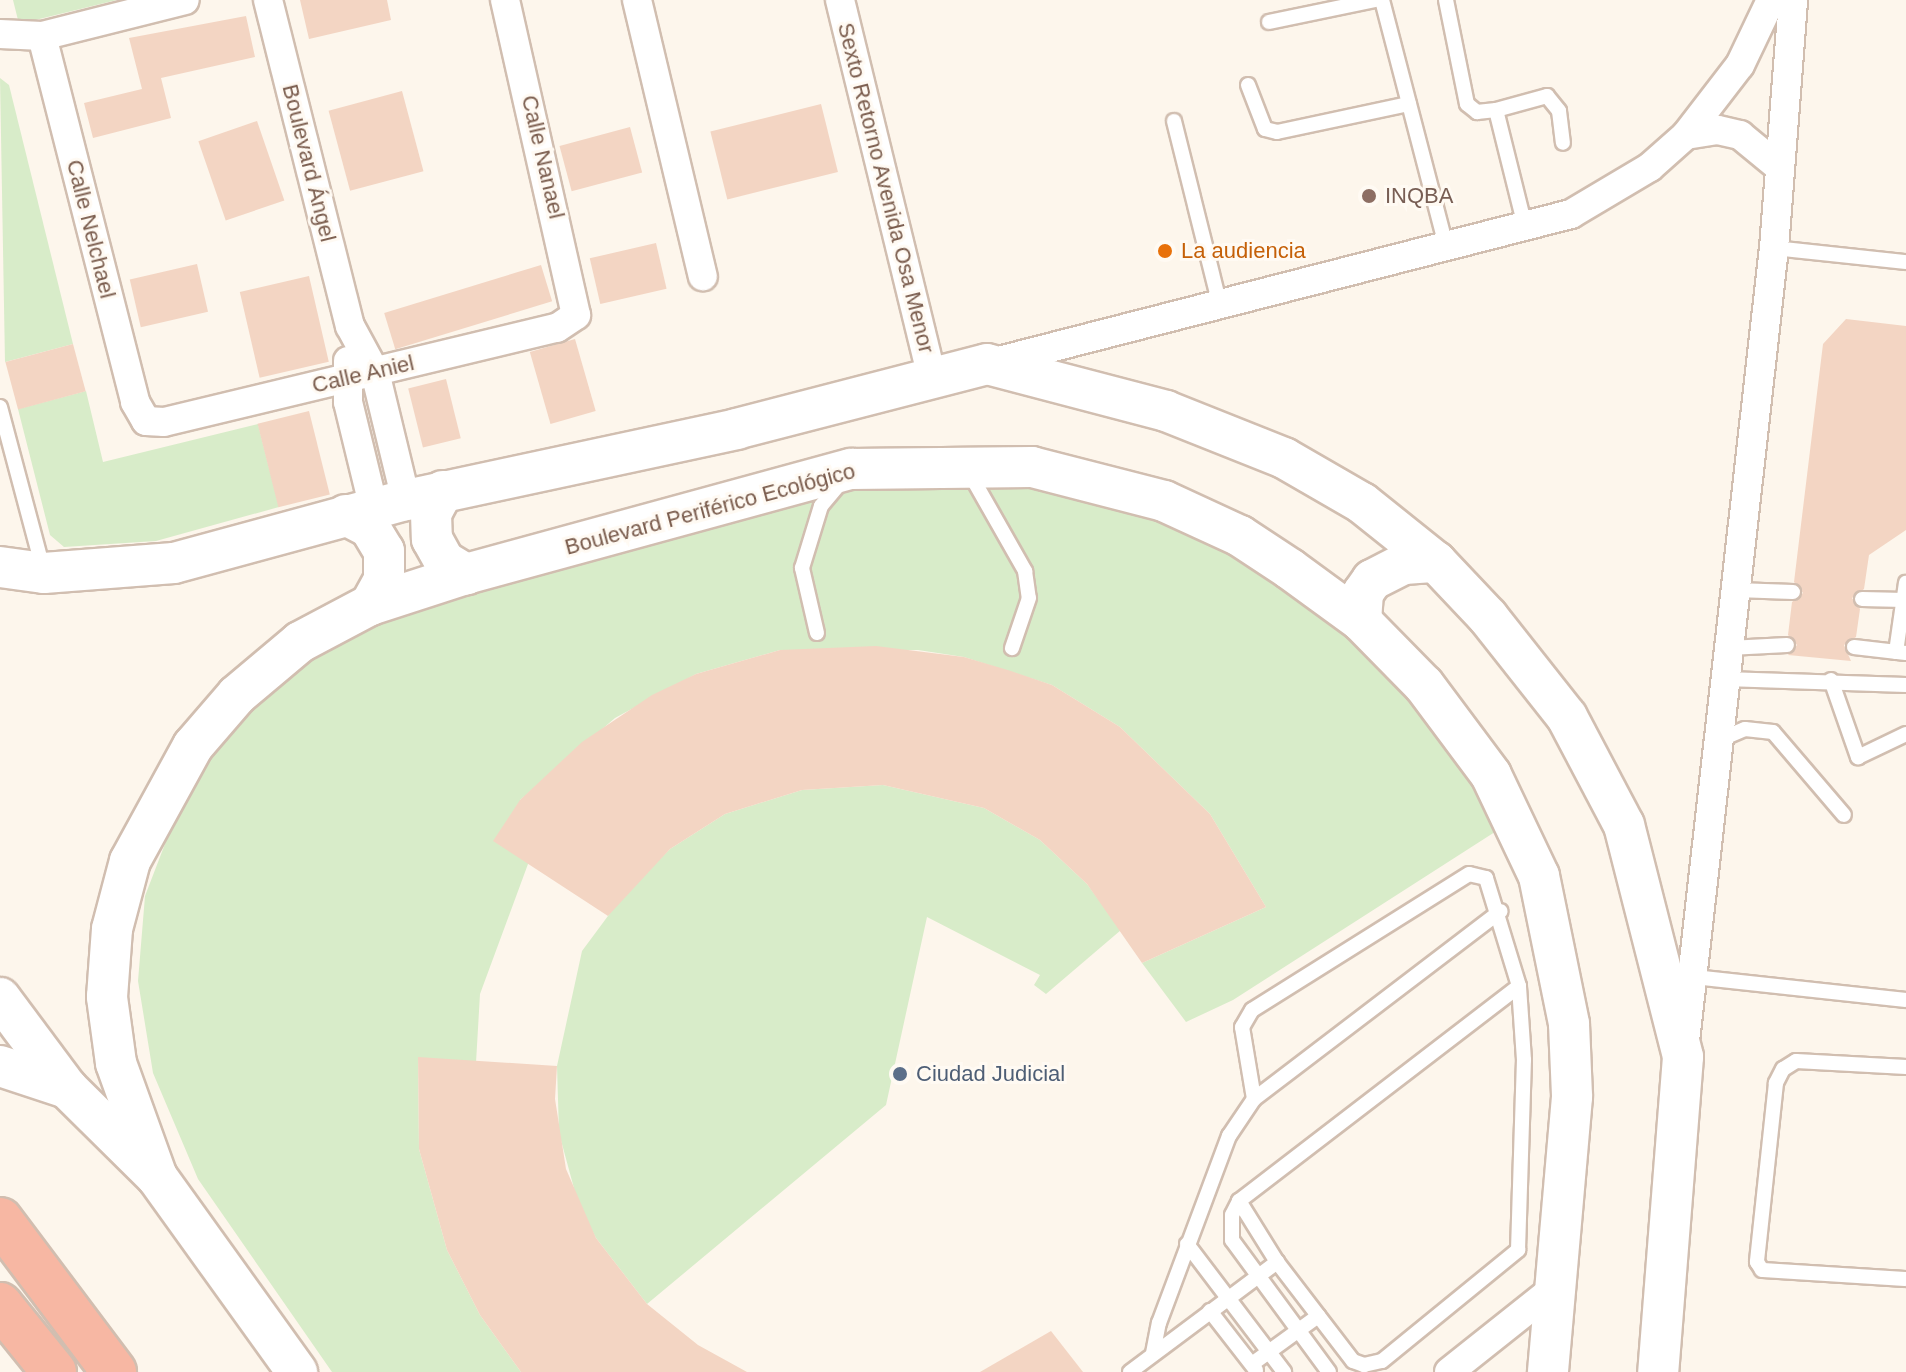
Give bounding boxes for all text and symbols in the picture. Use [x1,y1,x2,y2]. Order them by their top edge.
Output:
street label: Sexto Retorno Avenida Osa Menor [832,19,940,357]
street label: Boulevard Ángel [277,81,341,245]
street label: Calle Nanael [516,93,570,221]
street label: Calle Nelchael [61,157,121,301]
place label: INQBA [1385,183,1453,209]
marker: INQBA [1360,187,1378,205]
place label: La audiencia [1181,238,1306,264]
marker: La audiencia [1156,242,1174,260]
street label: Calle Aniel [309,349,417,399]
street label: Boulevard Periférico Ecológico [562,457,858,561]
place label: Ciudad Judicial [916,1061,1065,1087]
marker: Ciudad Judicial [891,1065,909,1083]

